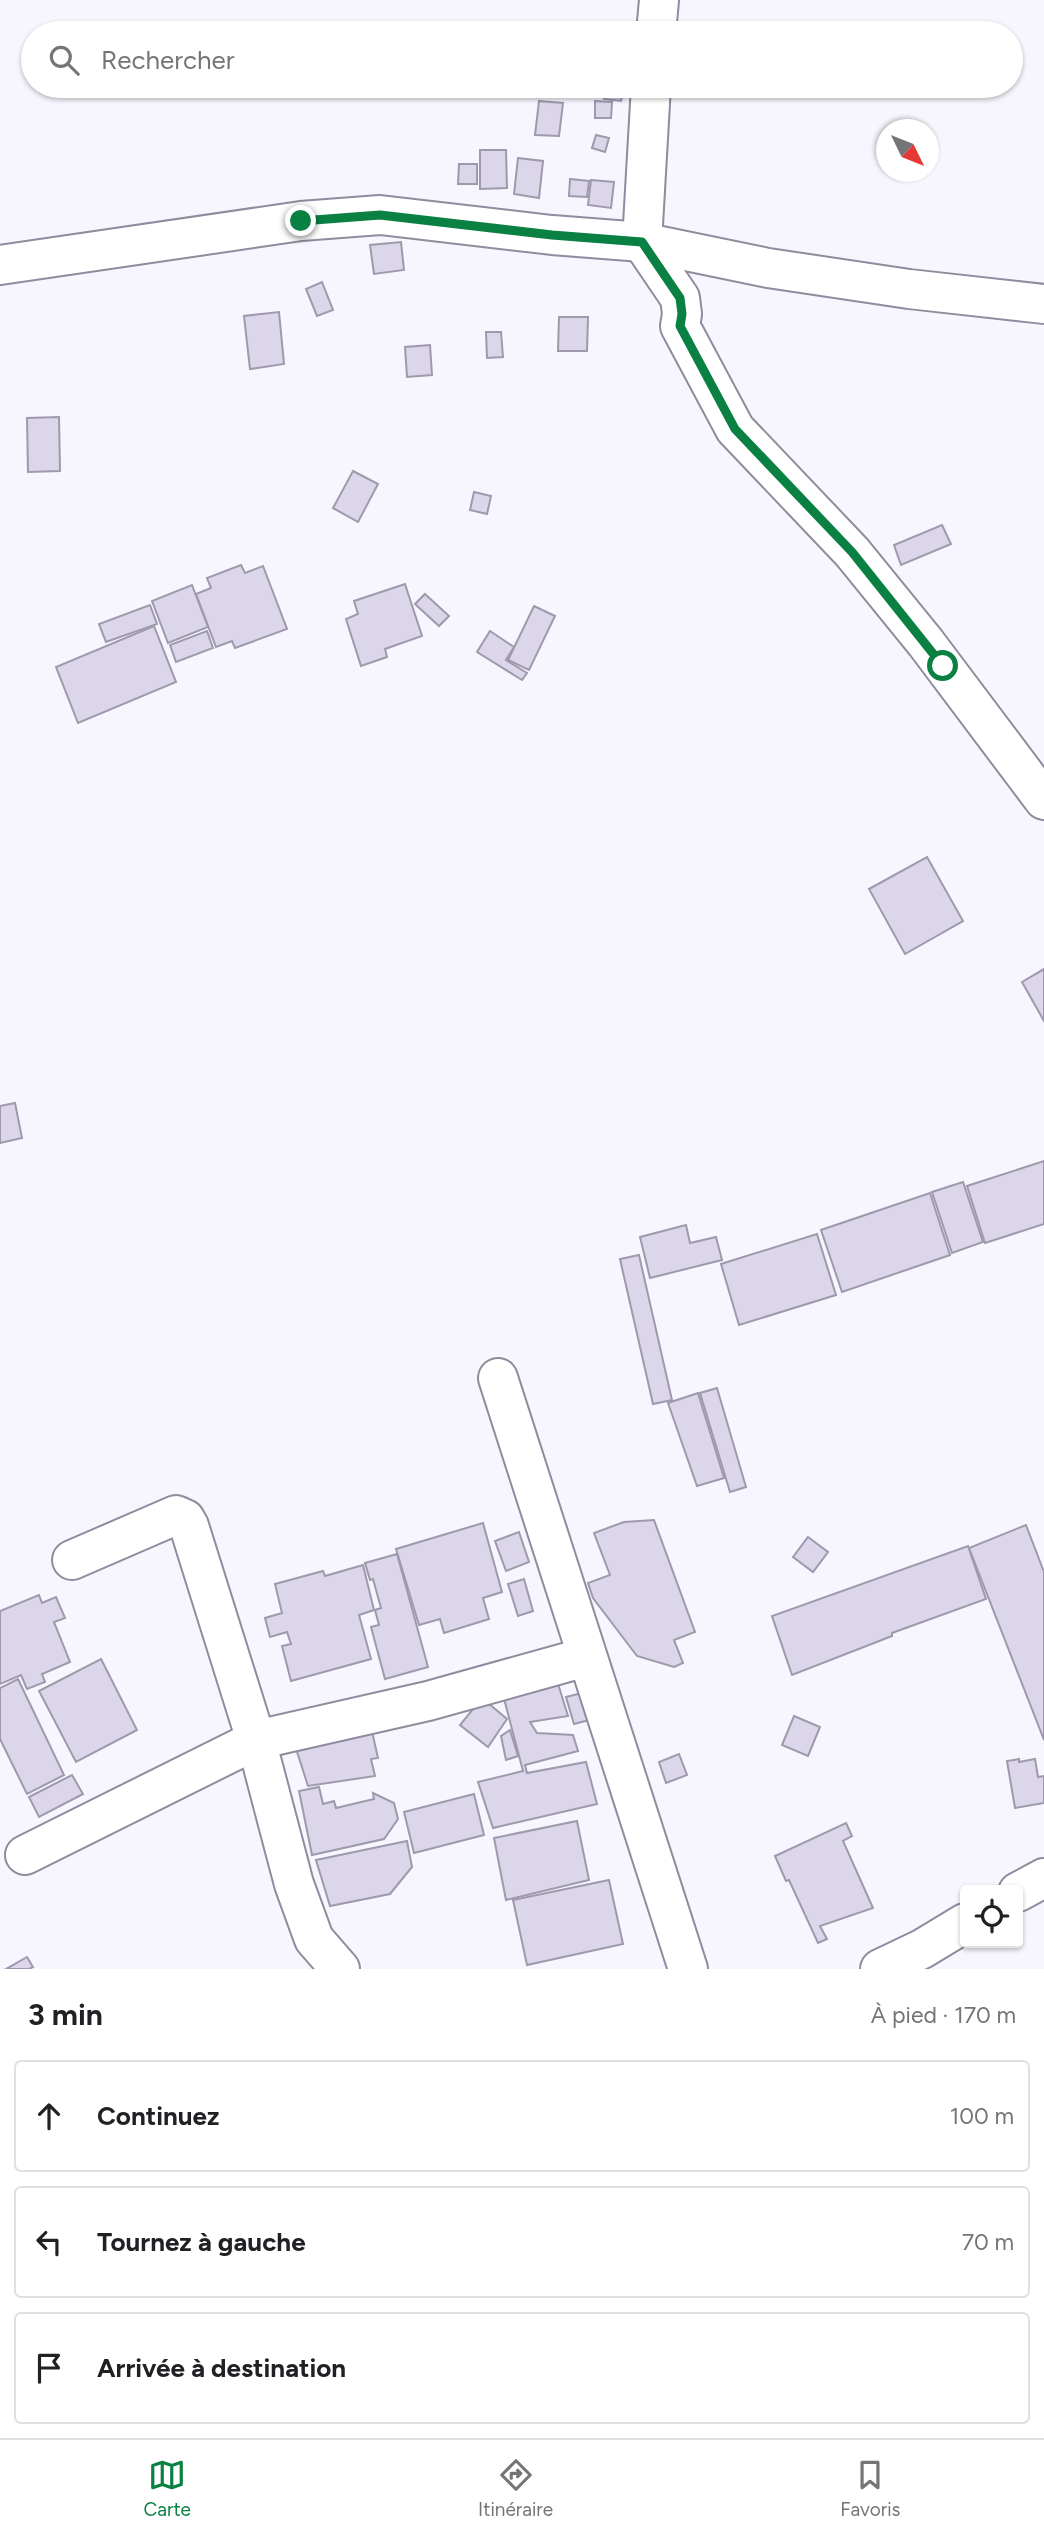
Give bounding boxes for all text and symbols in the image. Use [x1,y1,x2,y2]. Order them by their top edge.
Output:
search box [21,21,1023,98]
icon: search [45,41,83,79]
text: Rechercher [101,44,235,76]
north arrow [876,119,939,182]
route end [285,205,316,236]
route start [927,650,958,681]
map controls [960,1885,1023,1948]
button: locate [960,1885,1023,1948]
text: 3 min [28,1996,103,2033]
text: À pied · 170 m [871,2001,1016,2029]
icon: ahead [30,2097,68,2135]
text: Continuez [97,2100,219,2132]
text: 100 m [950,2102,1014,2130]
icon: left [30,2223,68,2261]
text: Tournez à gauche [97,2226,306,2258]
text: 70 m [962,2228,1014,2256]
icon: arrive [30,2349,68,2387]
text: Arrivée à destination [97,2352,346,2384]
tab: Carte [144,2456,191,2521]
tab: Itinéraire [478,2456,553,2521]
tab: Favoris [840,2456,900,2521]

